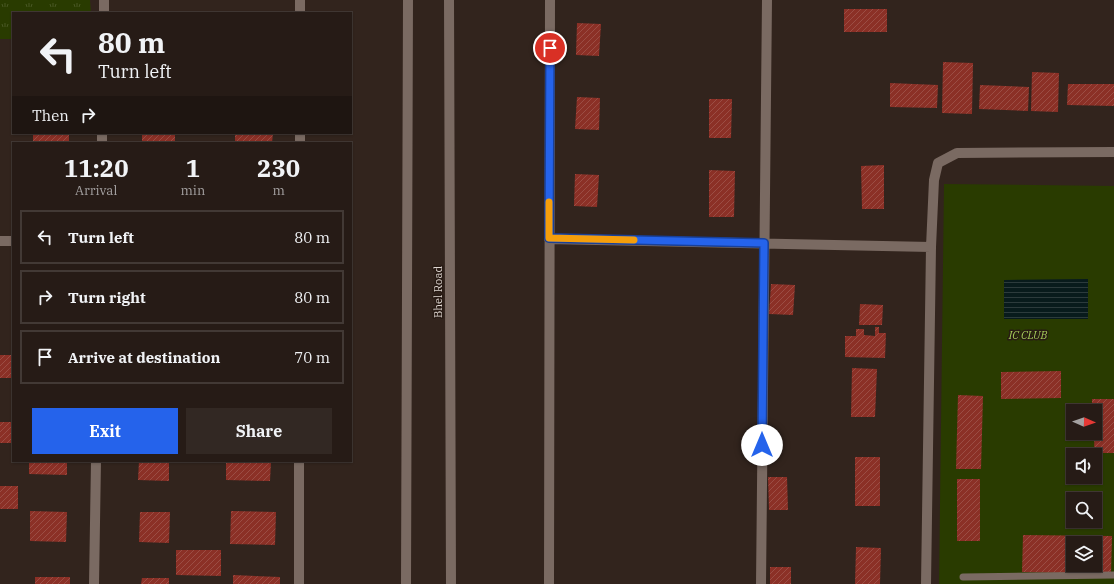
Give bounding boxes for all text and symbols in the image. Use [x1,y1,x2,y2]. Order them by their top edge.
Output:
text: 80 m [98,24,165,61]
icon: left [32,28,84,80]
pin [533,31,567,65]
icon: arrive [539,37,561,59]
text: Turn left [98,60,172,83]
icon: right [77,104,99,126]
text: Then [32,106,69,125]
text: 11:20 [64,152,129,184]
text: 1 [186,152,200,184]
text: 230 [257,152,300,184]
text: Arrival [75,182,117,199]
text: min [180,182,205,199]
text: m [272,182,285,199]
icon: left [34,226,56,248]
text: Turn left [68,228,134,247]
text: 80 m [294,228,330,247]
street label: Bhel Road [431,266,445,318]
icon: right [34,286,56,308]
text: Turn right [68,288,146,307]
text: 80 m [294,288,330,307]
park label: IC CLUB [1008,328,1048,342]
icon: arrive [34,346,56,368]
text: Arrive at destination [68,348,220,367]
text: 70 m [294,348,330,367]
north arrow [1066,404,1102,440]
map controls [1066,404,1102,572]
button: Exit [32,408,178,454]
button: Share [186,408,332,454]
position arrow [741,424,783,466]
button: sound [1066,448,1102,484]
button: search [1066,492,1102,528]
button: layers [1066,536,1102,572]

